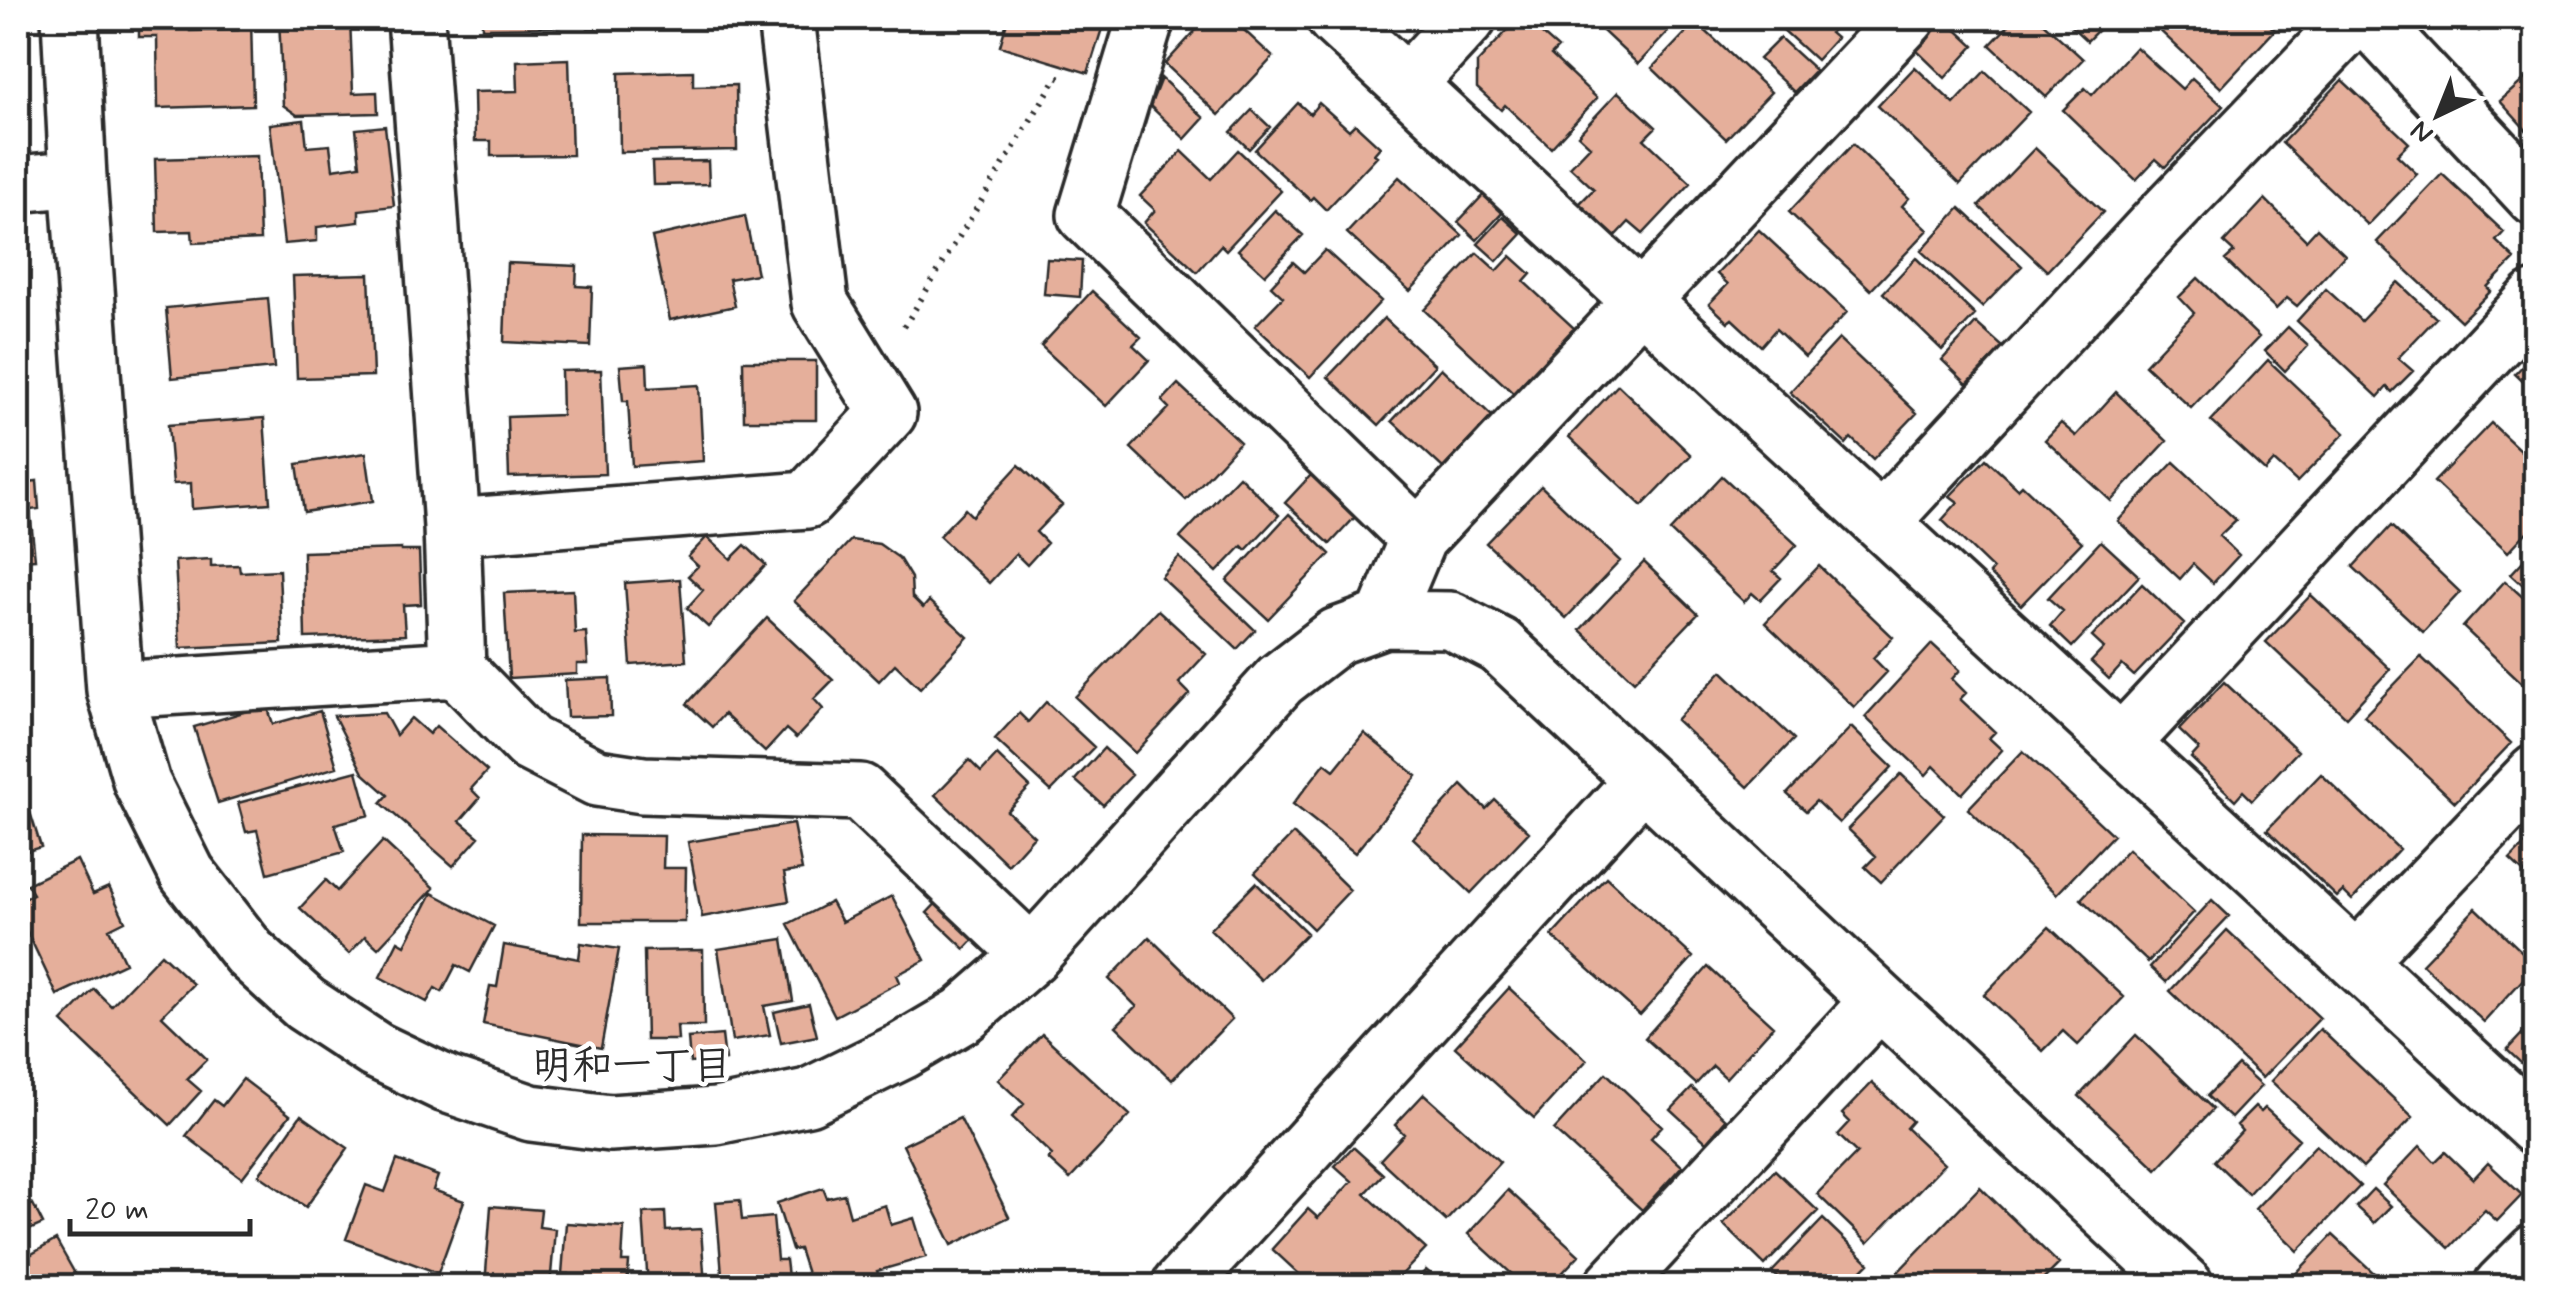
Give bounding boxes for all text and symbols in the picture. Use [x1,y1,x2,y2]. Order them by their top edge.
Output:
north arrow [2388,65,2488,165]
text: N [2403,112,2442,151]
district label: 明和一丁目 [532,1041,732,1093]
scale bar [70,1174,250,1236]
text: 20 m [85,1191,149,1230]

